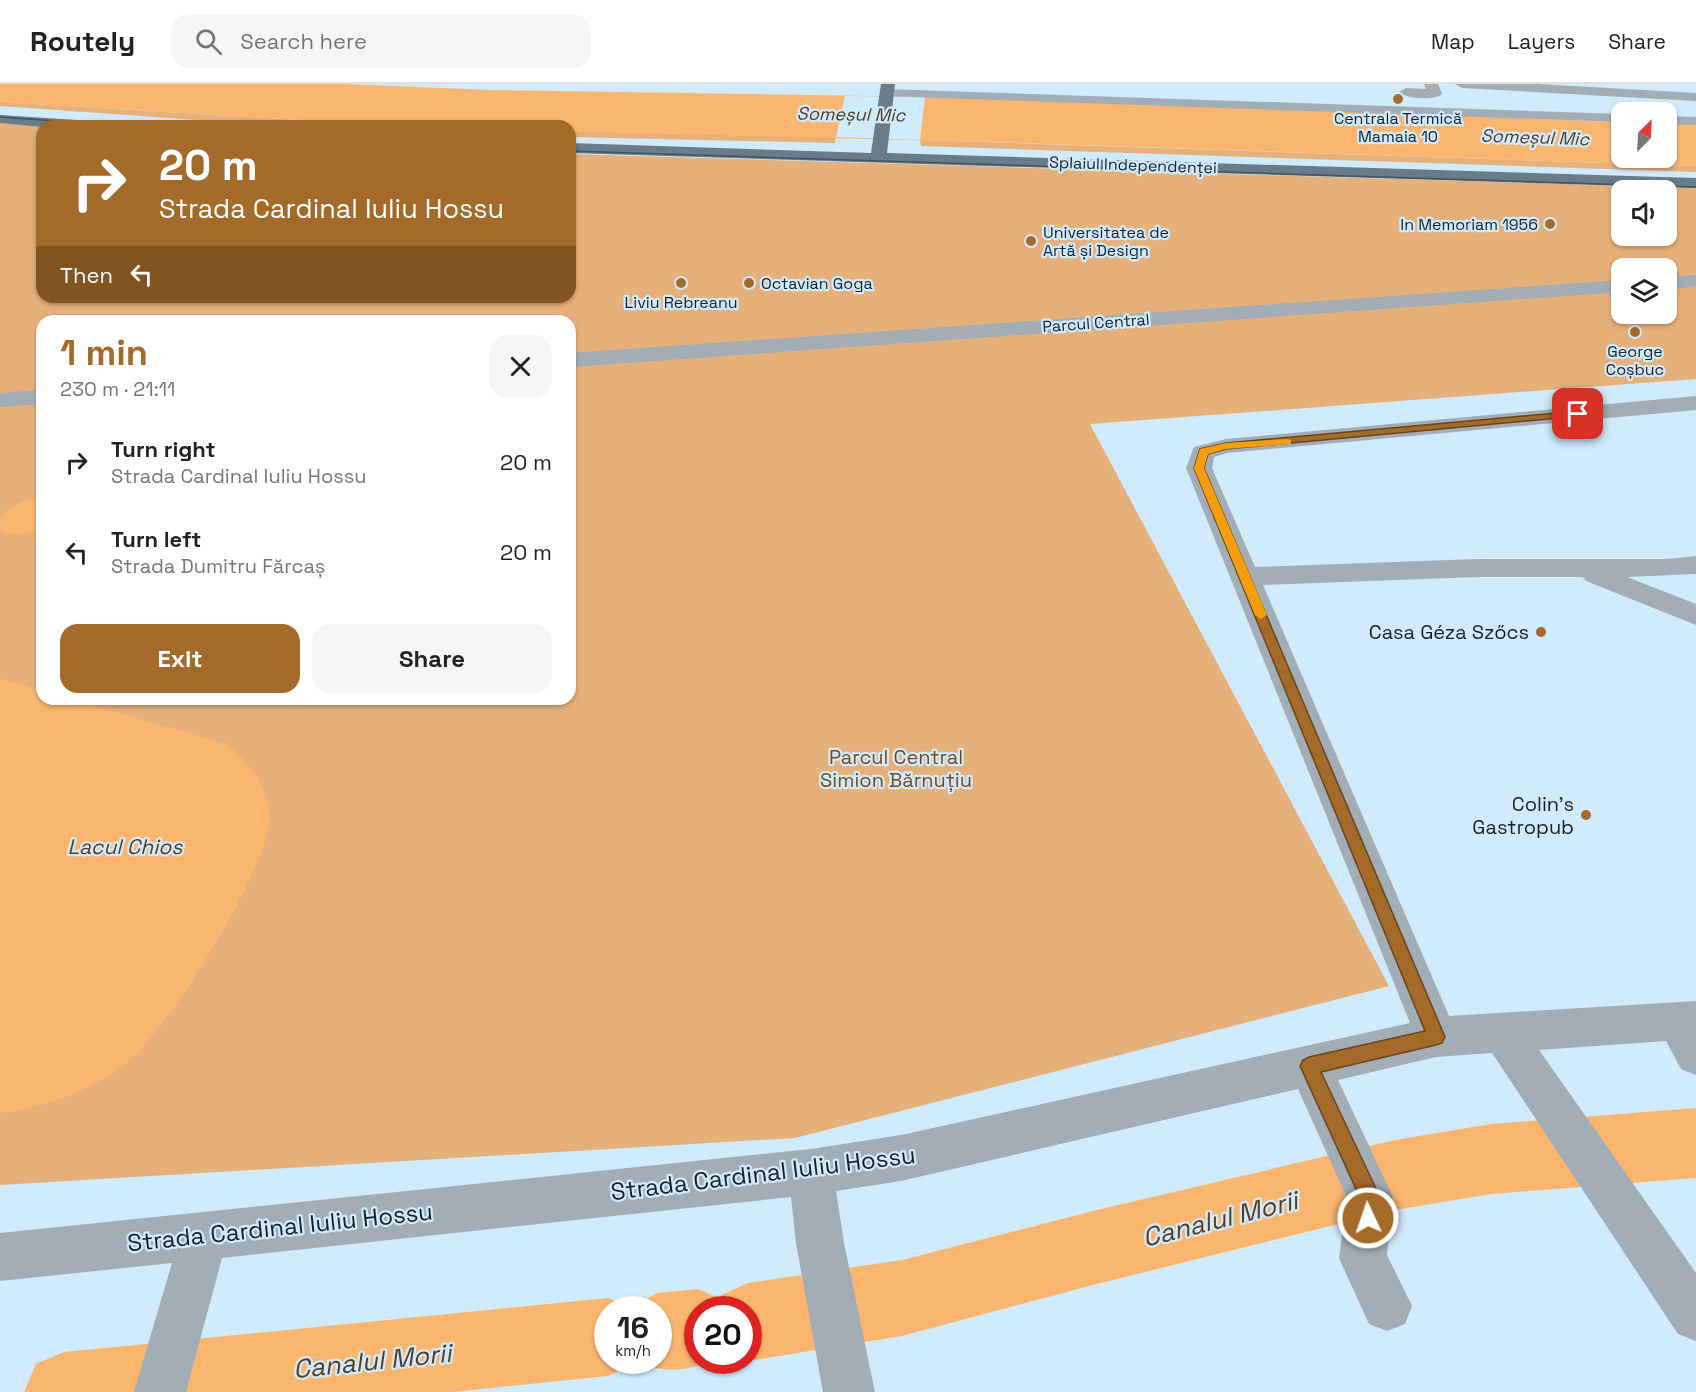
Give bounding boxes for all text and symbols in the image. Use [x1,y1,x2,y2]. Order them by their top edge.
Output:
search box [171,14,591,68]
text: Routely [30,23,135,59]
icon: search [192,25,225,58]
text: Search here [240,27,367,55]
text: Map [1431,28,1475,55]
text: Layers [1508,28,1575,55]
text: Share [1608,28,1666,55]
marker: Centrala Termică Mamaia 10 [1391,92,1405,106]
water label: Someșul Mic [797,102,907,126]
north arrow [1611,102,1677,168]
map controls [1611,102,1677,324]
place label: Centrala Termică Mamaia 10 [1334,108,1462,147]
water label: Someșul Mic [1480,124,1591,150]
text: 20 m [159,139,258,192]
icon: right [60,144,138,222]
street label: Splaiul Independenței [1049,152,1217,178]
button: sound [1611,180,1677,246]
text: Strada Cardinal Iuliu Hossu [159,191,504,226]
place label: In Memoriam 1956 [1400,214,1538,235]
marker: In Memoriam 1956 [1543,217,1557,231]
place label: Universitatea de Artă și Design [1043,222,1169,261]
marker: Universitatea de Artă și Design [1024,234,1038,248]
icon: left [125,258,158,291]
button: layers [1611,258,1677,324]
text: Then [60,261,113,289]
place label: Octavian Goga [761,273,873,294]
marker: Liviu Rebreanu [674,276,688,290]
marker: Octavian Goga [742,276,756,290]
place label: Liviu Rebreanu [625,292,737,313]
street label: Parcul Central [1042,309,1150,337]
marker: George Coșbuc [1628,325,1642,339]
text: 1 min [60,330,148,376]
button: close [489,335,552,398]
place label: George Coșbuc [1606,341,1664,380]
text: 230 m · 21:11 [60,376,175,402]
pin [1552,388,1603,439]
icon: arrive [1561,397,1594,430]
text: Turn right [111,435,216,463]
icon: right [60,446,93,479]
text: 20 m [500,448,552,476]
text: Strada Cardinal Iuliu Hossu [111,463,367,489]
text: Turn left [111,525,201,553]
icon: left [60,536,93,569]
text: 20 m [500,538,552,566]
text: Strada Dumitru Fărcaș [111,553,325,579]
place label: Casa Géza Szőcs [1369,619,1529,645]
button: Exit [60,624,300,693]
button: Share [312,624,552,693]
marker: Casa Géza Szőcs [1534,625,1548,639]
park label: Parcul Central Simion Bărnuțiu [820,744,972,793]
place label: Colin's Gastropub [1472,791,1574,840]
marker: Colin's Gastropub [1579,808,1593,822]
water label: Lacul Chios [68,833,183,860]
street label: Strada Cardinal Iuliu Hossu [609,1139,917,1207]
water label: Canalul Morii [1139,1183,1304,1255]
position arrow [1336,1186,1400,1250]
street label: Strada Cardinal Iuliu Hossu [126,1196,434,1258]
speed limit sign: 20 [684,1296,762,1374]
text: 16 [617,1308,649,1347]
water label: Canalul Morii [291,1336,455,1386]
text: km/h [615,1341,651,1360]

